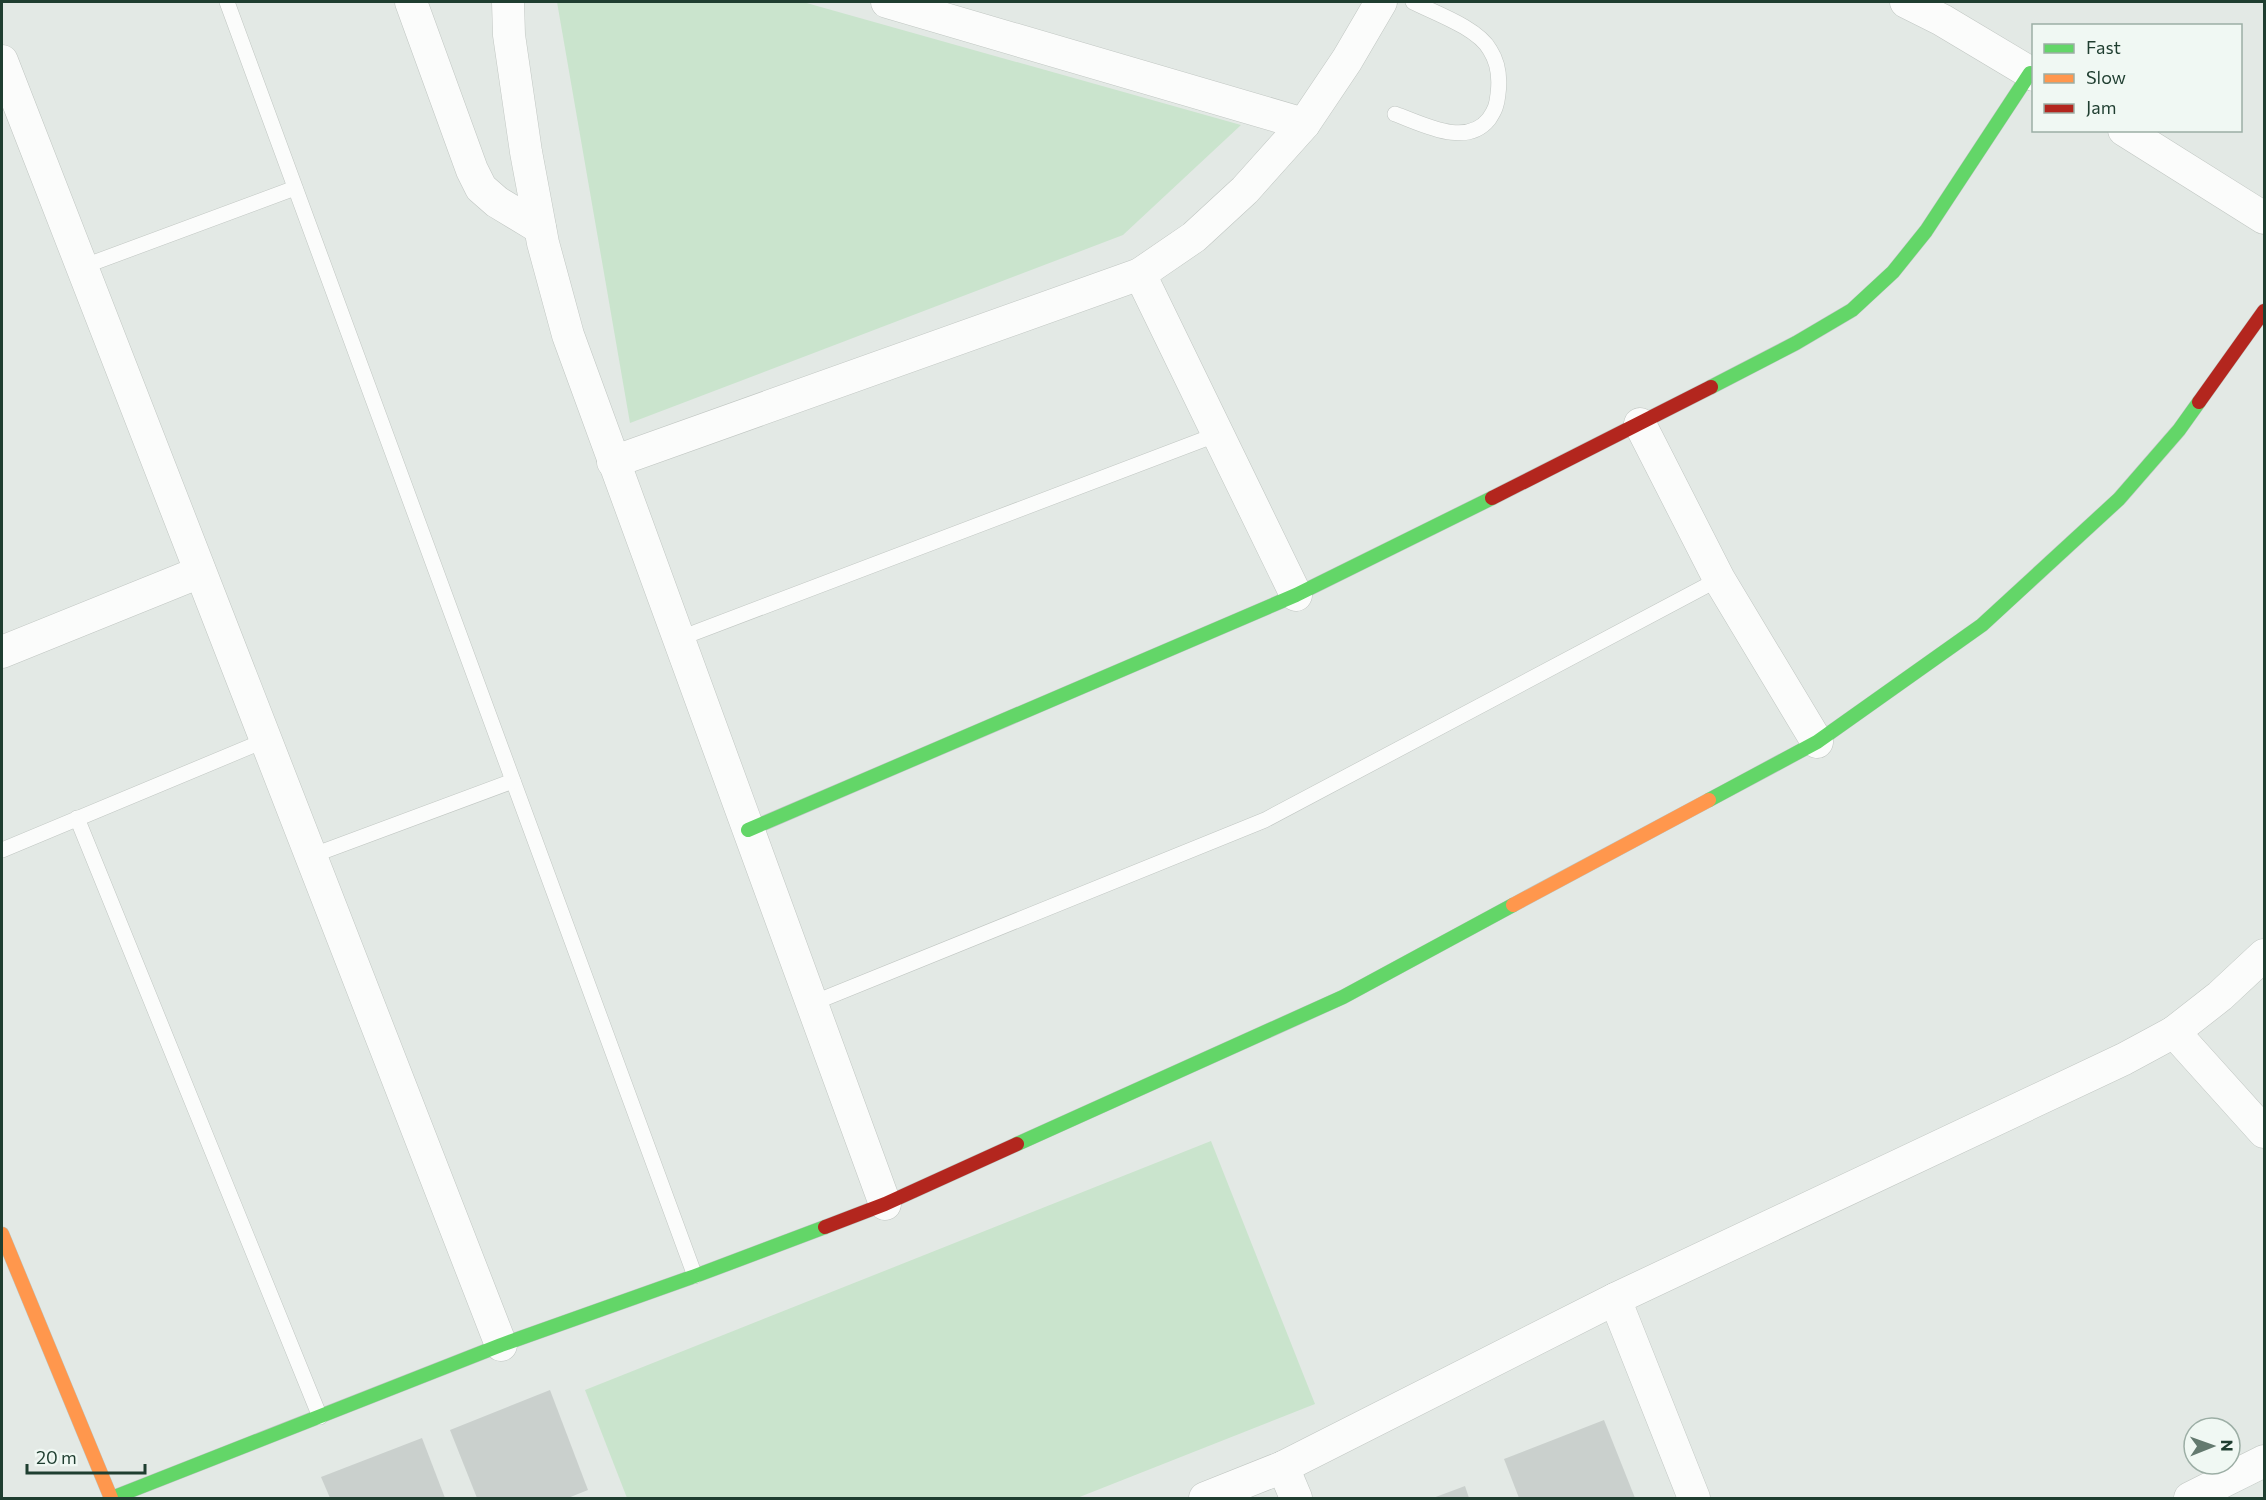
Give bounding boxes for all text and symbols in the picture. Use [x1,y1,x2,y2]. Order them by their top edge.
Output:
legend [2032,24,2242,132]
text: Fast [2086,36,2121,58]
text: Slow [2086,66,2126,88]
text: Jam [2086,96,2116,118]
north arrow [2182,1416,2242,1476]
scale bar [27,1437,146,1475]
text: N [2218,1440,2237,1452]
text: 20 m [36,1446,77,1468]

